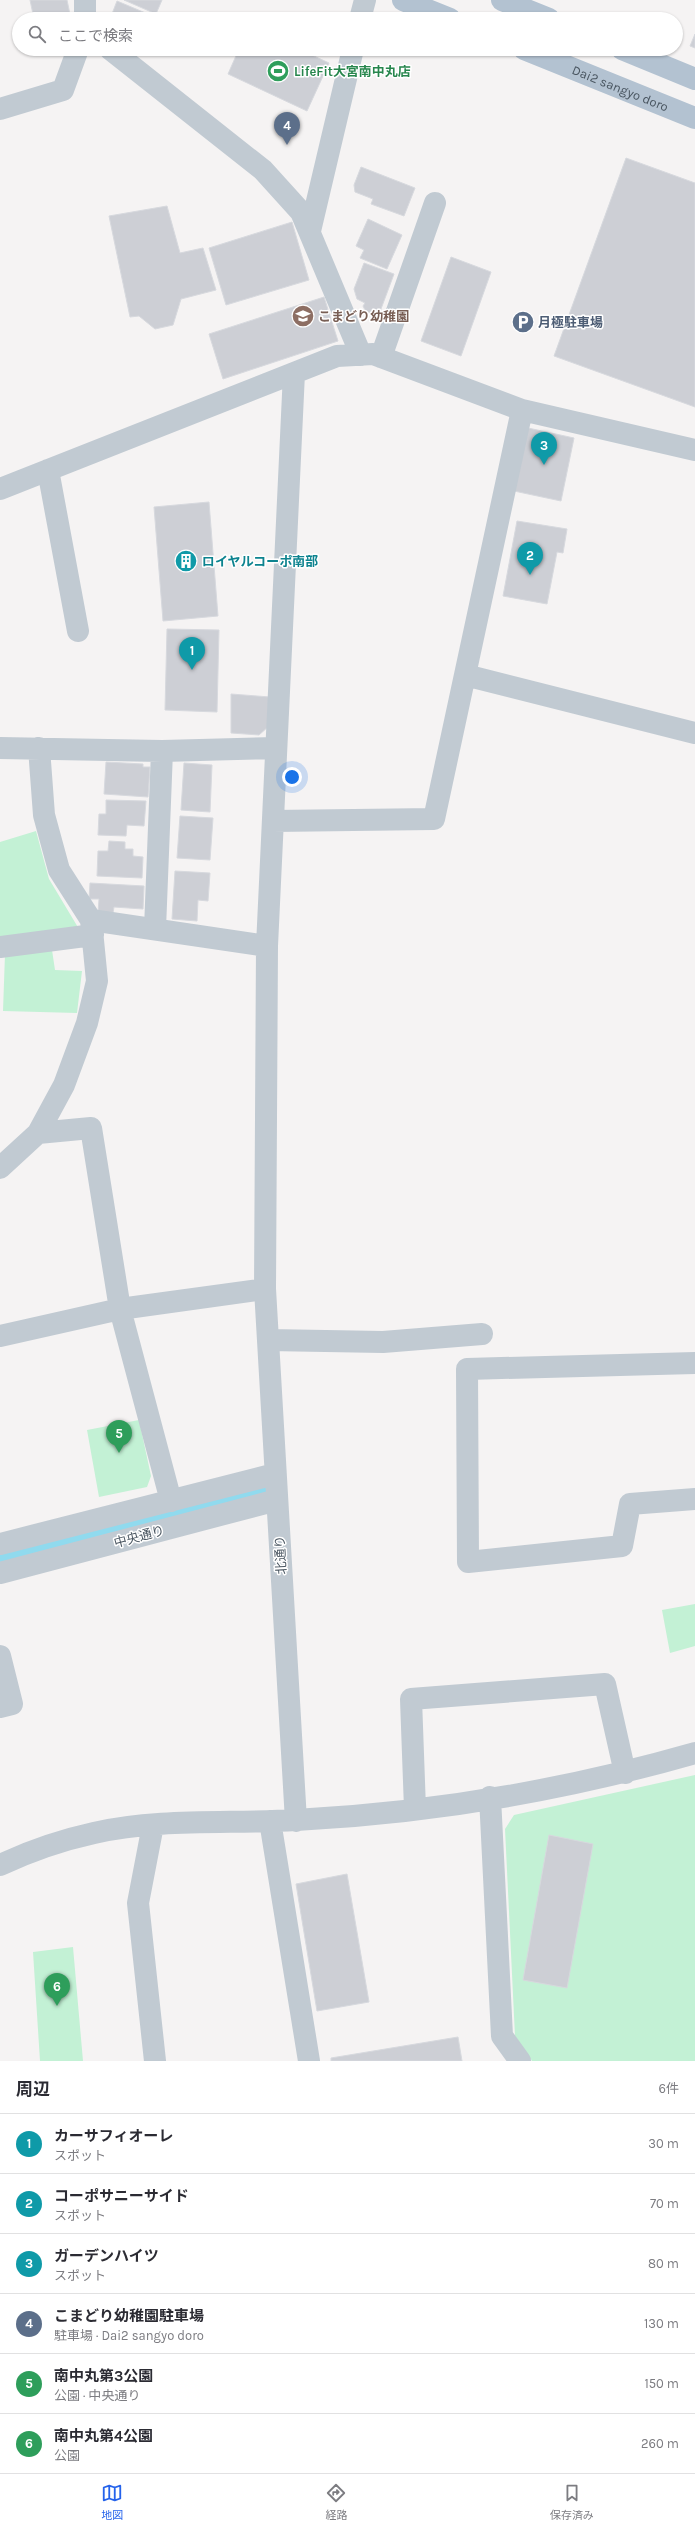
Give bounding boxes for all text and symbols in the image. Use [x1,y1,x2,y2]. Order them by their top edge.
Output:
search box [12,12,683,56]
icon: search [26,23,48,45]
text: ここで検索 [58,27,133,45]
sports icon: LifeFit大宮南中丸店 [265,58,291,84]
street label: Dai2 sangyo doro [570,62,671,115]
place label: LifeFit大宮南中丸店 [294,64,411,79]
pin: 4 [274,112,300,145]
school or university icon: こまどり幼稚園 [290,303,316,329]
place label: こまどり幼稚園 [318,309,409,324]
parking icon: 月極駐車場 [510,309,536,335]
place label: 月極駐車場 [538,315,603,330]
pin: 3 [531,432,557,465]
pin: 2 [517,542,543,575]
building icon: ロイヤルコーポ南部 [173,548,199,574]
place label: ロイヤルコーポ南部 [202,554,318,569]
pin: 1 [179,637,205,670]
your location [282,767,302,787]
pin: 5 [106,1420,132,1453]
street label: 中央通り [112,1523,166,1550]
street label: 北通り [272,1535,289,1575]
pin: 6 [44,1973,70,2006]
text: 周辺 [16,2079,50,2099]
text: 6件 [659,2081,679,2096]
text: カーサフィオーレ [54,2127,173,2145]
text: 1 [27,2136,31,2151]
text: 30 m [648,2136,679,2151]
text: スポット [54,2148,106,2163]
text: コーポサニーサイド [54,2187,189,2205]
text: 2 [25,2196,33,2211]
text: 70 m [650,2196,679,2211]
text: スポット [54,2208,106,2223]
text: ガーデンハイツ [54,2247,159,2265]
text: 3 [25,2256,33,2271]
text: 80 m [648,2256,679,2271]
text: スポット [54,2268,106,2283]
text: こまどり幼稚園駐車場 [54,2307,204,2325]
text: 4 [25,2316,33,2331]
text: 130 m [644,2316,679,2331]
text: 駐車場 · Dai2 sangyo doro [54,2328,204,2343]
text: 南中丸第3公園 [54,2367,153,2385]
text: 5 [25,2376,33,2391]
text: 150 m [644,2376,679,2391]
text: 公園 · 中央通り [54,2388,141,2403]
text: 南中丸第4公園 [54,2427,153,2445]
text: 6 [25,2436,33,2451]
text: 260 m [641,2436,679,2451]
text: 公園 [54,2448,80,2463]
tab: 地図 [101,2482,123,2522]
tab: 経路 [325,2482,347,2522]
tab: 保存済み [550,2482,594,2522]

